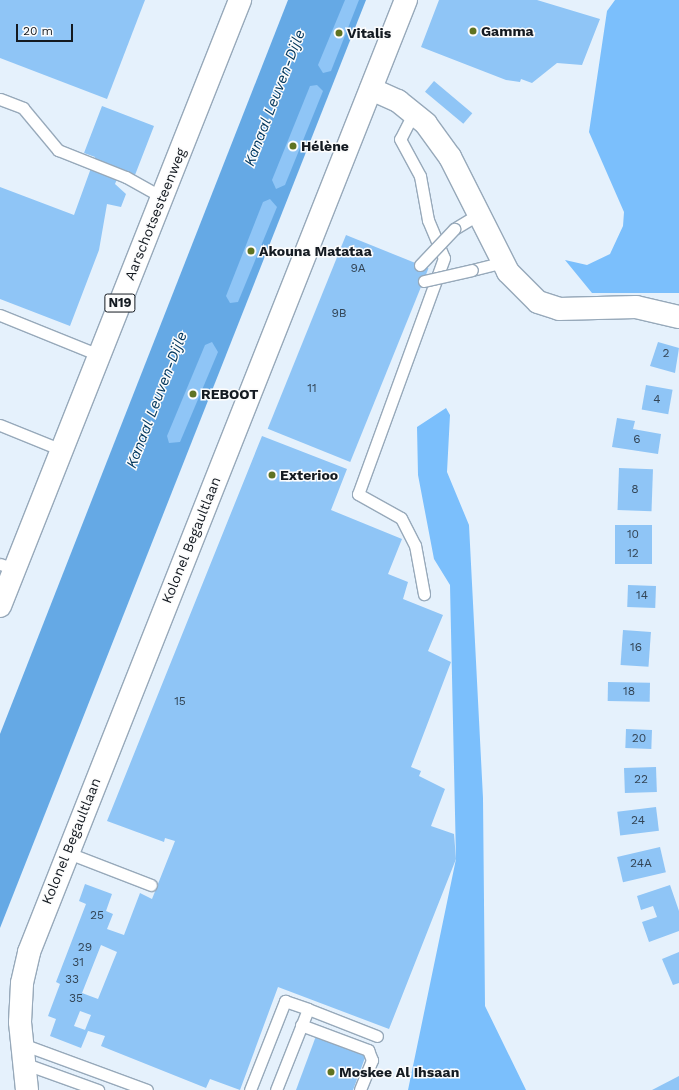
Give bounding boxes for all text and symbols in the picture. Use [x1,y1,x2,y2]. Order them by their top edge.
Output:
scale bar [18,16,75,42]
place label: Gamma [481,23,534,39]
text: 20 m [23,24,53,38]
place label: Vitalis [347,25,391,41]
marker: Gamma [468,26,478,36]
water label: Kanaal Leuven-Dijle [241,27,309,169]
marker: Vitalis [334,28,344,38]
place label: Hélène [301,138,349,154]
marker: Hélène [288,141,298,151]
street label: Aarschotsesteenweg [121,145,189,283]
place label: Akouna Matataa [259,243,372,259]
marker: Akouna Matataa [246,246,256,256]
house number: 9A [350,262,366,276]
road number: N19 [104,292,136,314]
house number: 9B [331,307,347,321]
water label: Kanaal Leuven-Dijle [123,329,191,471]
house number: 2 [663,347,669,361]
house number: 11 [307,382,317,396]
place label: REBOOT [201,386,258,402]
marker: REBOOT [188,389,198,399]
house number: 4 [653,393,661,407]
house number: 6 [633,433,641,447]
place label: Exterioo [280,467,338,483]
marker: Exterioo [267,470,277,480]
street label: Kolonel Begaultlaan [158,474,224,606]
house number: 8 [631,483,639,497]
house number: 10 [627,528,639,542]
house number: 12 [627,547,639,561]
house number: 14 [636,589,648,603]
house number: 16 [630,641,642,655]
house number: 18 [623,685,635,699]
house number: 15 [174,695,186,709]
house number: 20 [632,732,646,746]
house number: 22 [634,773,648,787]
street label: Kolonel Begaultlaan [38,775,104,907]
house number: 24 [631,814,645,828]
house number: 24A [630,857,652,871]
house number: 25 [90,909,104,923]
house number: 29 [78,941,92,955]
house number: 31 [72,956,84,970]
house number: 33 [65,973,79,987]
house number: 35 [69,992,83,1006]
place label: Moskee Al Ihsaan [339,1064,460,1080]
marker: Moskee Al Ihsaan [326,1067,336,1077]

